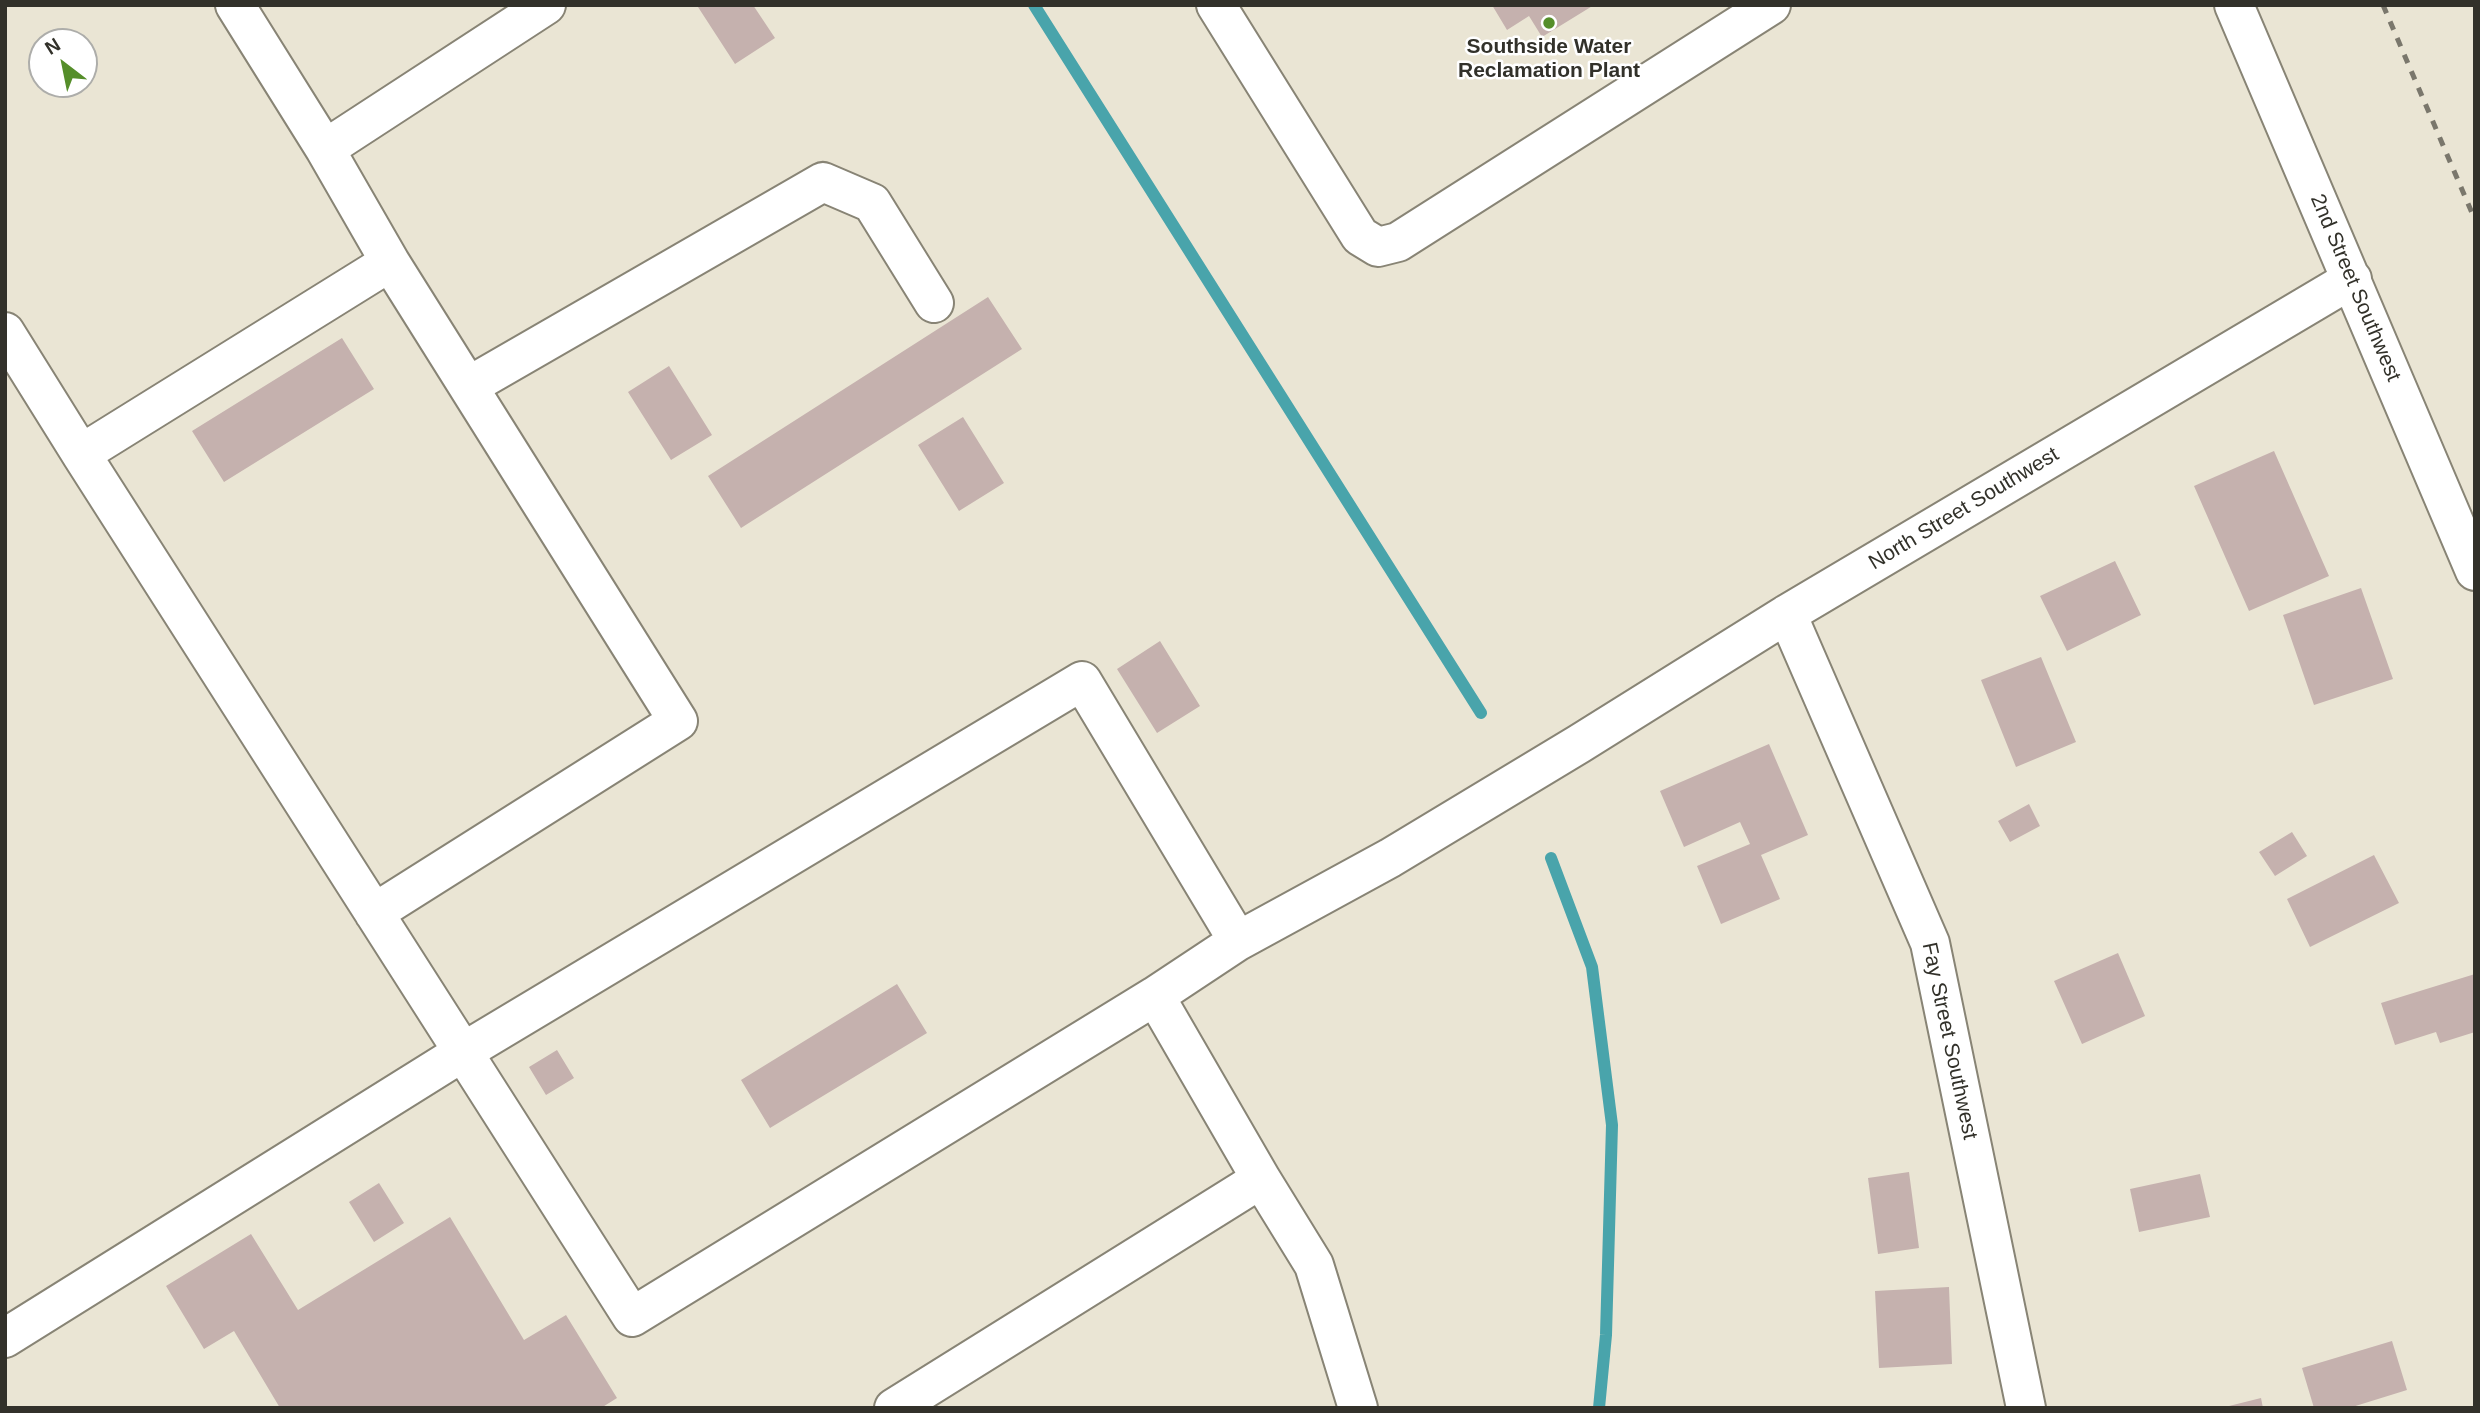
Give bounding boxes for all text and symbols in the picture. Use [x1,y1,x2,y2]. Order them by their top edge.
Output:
marker: Southside Water Reclamation Plant [1541,15,1557,31]
north arrow [28,28,98,98]
text: N [41,34,64,59]
place label: Southside Water Reclamation Plant [1458,34,1640,84]
street label: 2nd Street Southwest [2304,191,2406,385]
street label: North Street Southwest [1864,442,2064,576]
street label: Fay Street Southwest [1916,940,1982,1142]

